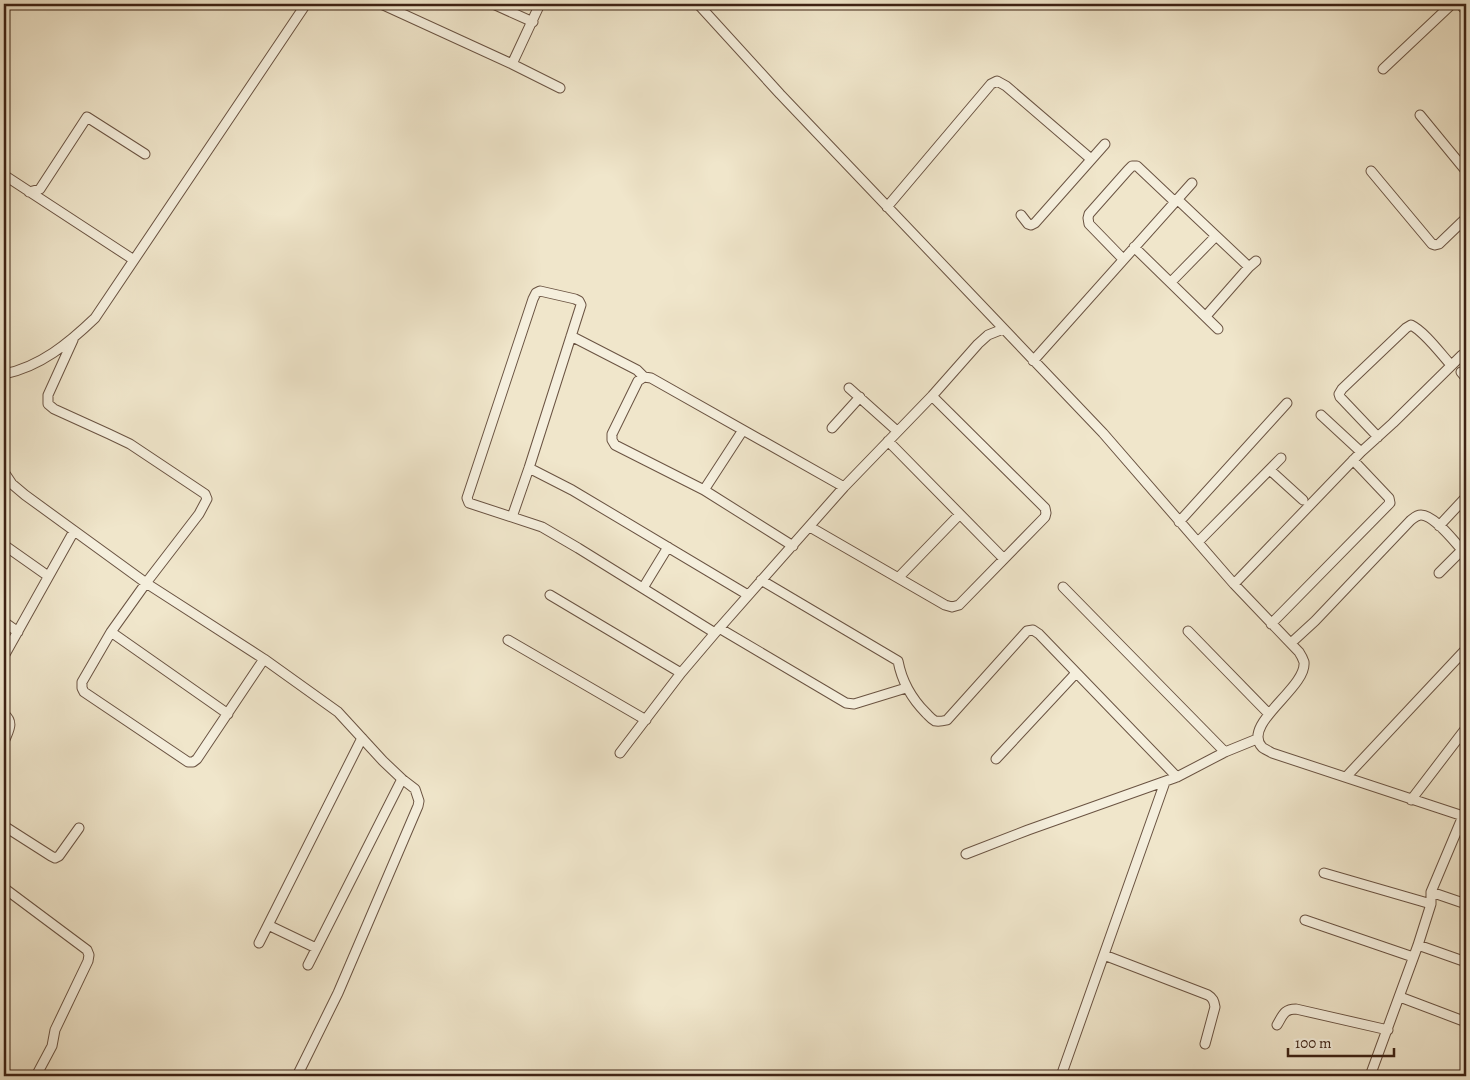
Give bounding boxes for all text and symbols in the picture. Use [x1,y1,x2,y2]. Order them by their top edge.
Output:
scale bar [1288,1025,1394,1057]
text: 100 m [1295,1033,1332,1053]

